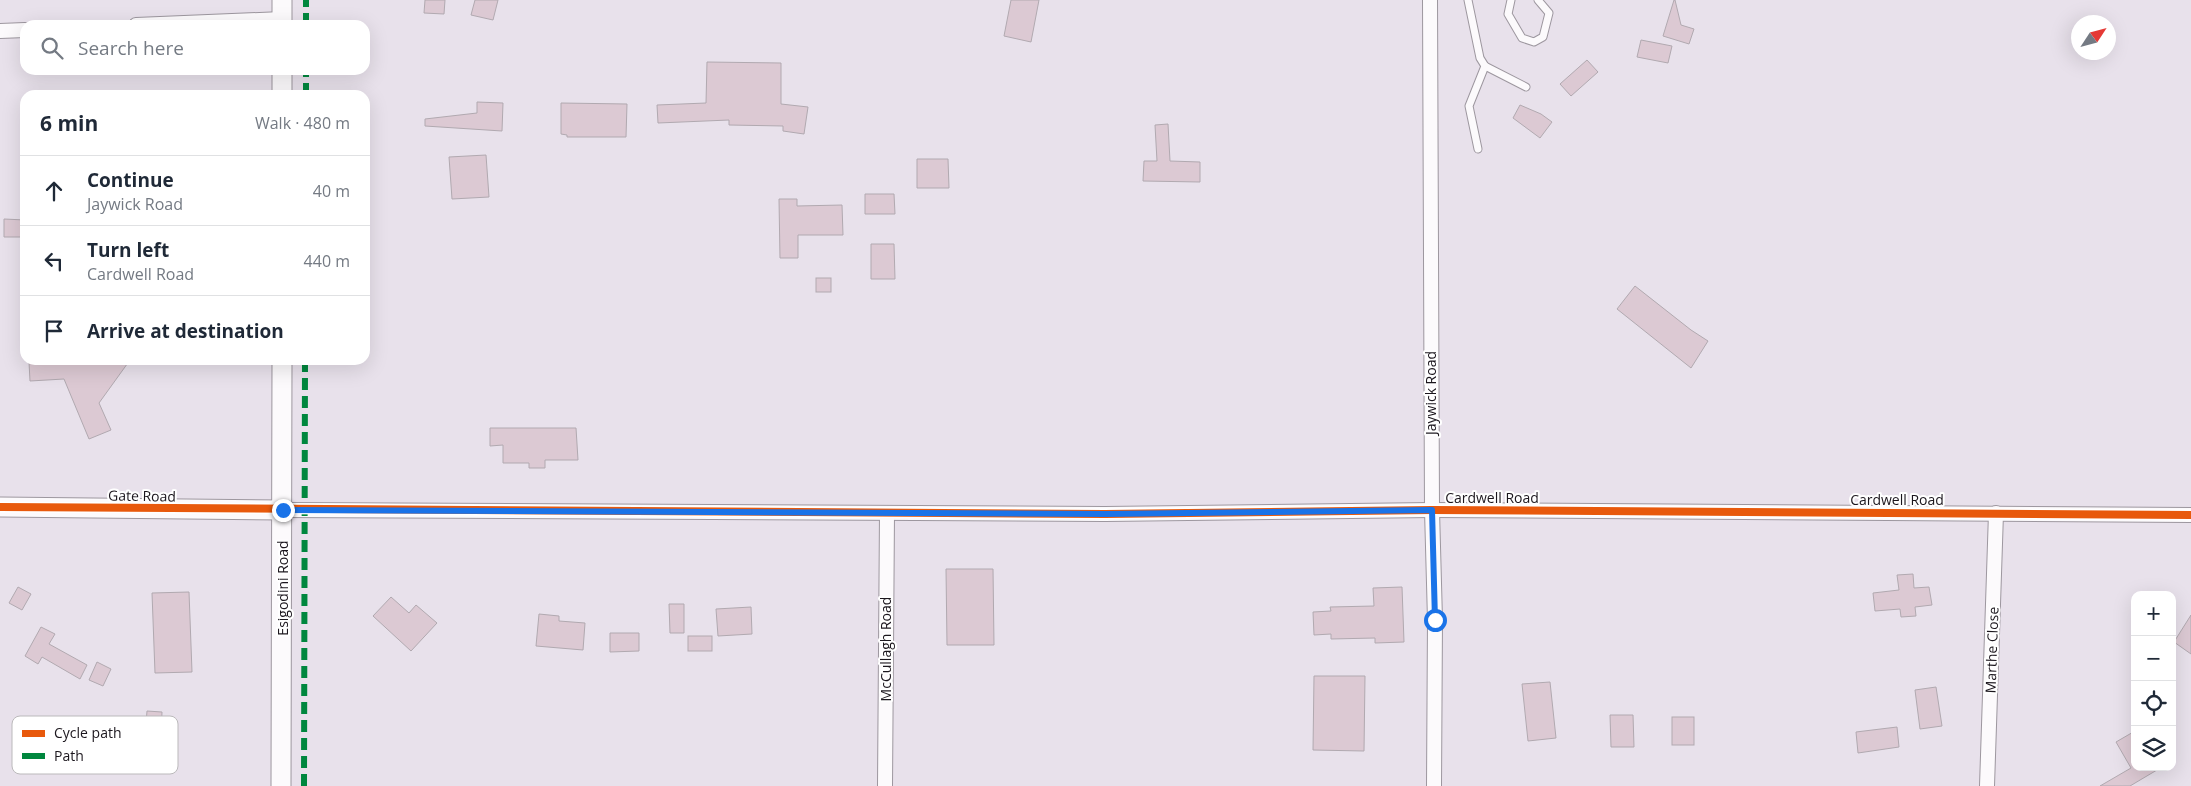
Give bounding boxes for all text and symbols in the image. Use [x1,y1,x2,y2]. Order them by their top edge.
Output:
north arrow [2071,15,2116,60]
search box [20,20,370,75]
icon: search [38,34,66,62]
text: Search here [78,35,184,61]
text: 6 min [40,109,98,137]
text: Walk · 480 m [255,112,350,134]
text: Continue [87,167,174,193]
icon: ahead [40,177,68,205]
text: 40 m [313,180,350,202]
text: Jaywick Road [87,193,183,215]
text: Turn left [87,237,169,263]
icon: left [40,247,68,275]
text: 440 m [304,250,350,272]
text: Cardwell Road [87,263,194,285]
icon: arrive [40,317,68,345]
text: Arrive at destination [87,318,284,344]
street label: Jaywick Road [1421,351,1440,437]
street label: Gate Road [108,485,176,506]
street label: Cardwell Road [1445,488,1539,507]
street label: Cardwell Road [1850,490,1944,509]
route end [272,499,295,522]
street label: Esigodini Road [273,540,292,636]
map controls [2131,591,2176,771]
button: + [2131,591,2176,636]
street label: McCullagh Road [876,597,895,701]
street label: Marthe Close [1980,606,2003,694]
route start [1424,609,1447,632]
button: − [2131,636,2176,681]
button: locate [2131,681,2176,726]
legend [12,716,178,774]
text: Cycle path [54,723,122,742]
button: layers [2131,726,2176,771]
text: Path [54,746,84,765]

